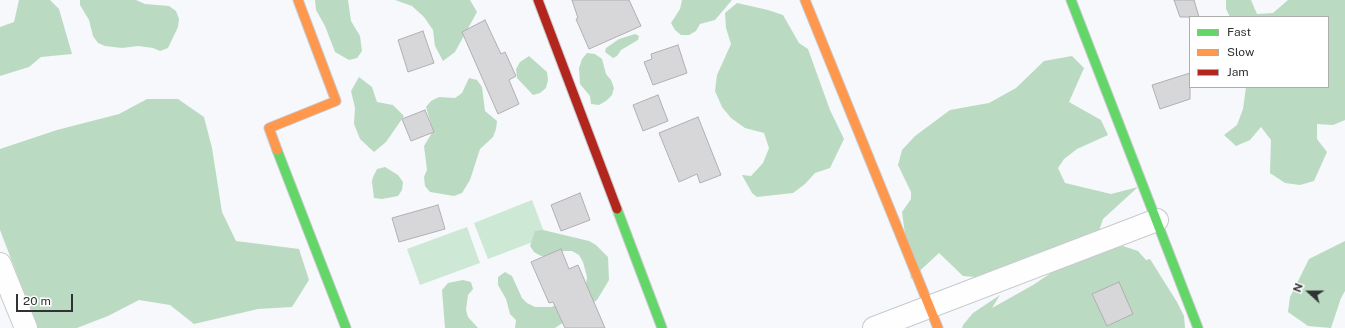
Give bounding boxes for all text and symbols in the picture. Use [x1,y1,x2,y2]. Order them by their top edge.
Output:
legend [1189,16,1329,88]
text: Fast [1227,25,1251,39]
text: Slow [1227,45,1254,59]
text: Jam [1227,65,1249,79]
north arrow [1289,272,1329,312]
text: N [1291,282,1305,294]
scale bar [18,286,75,312]
text: 20 m [23,294,51,308]

